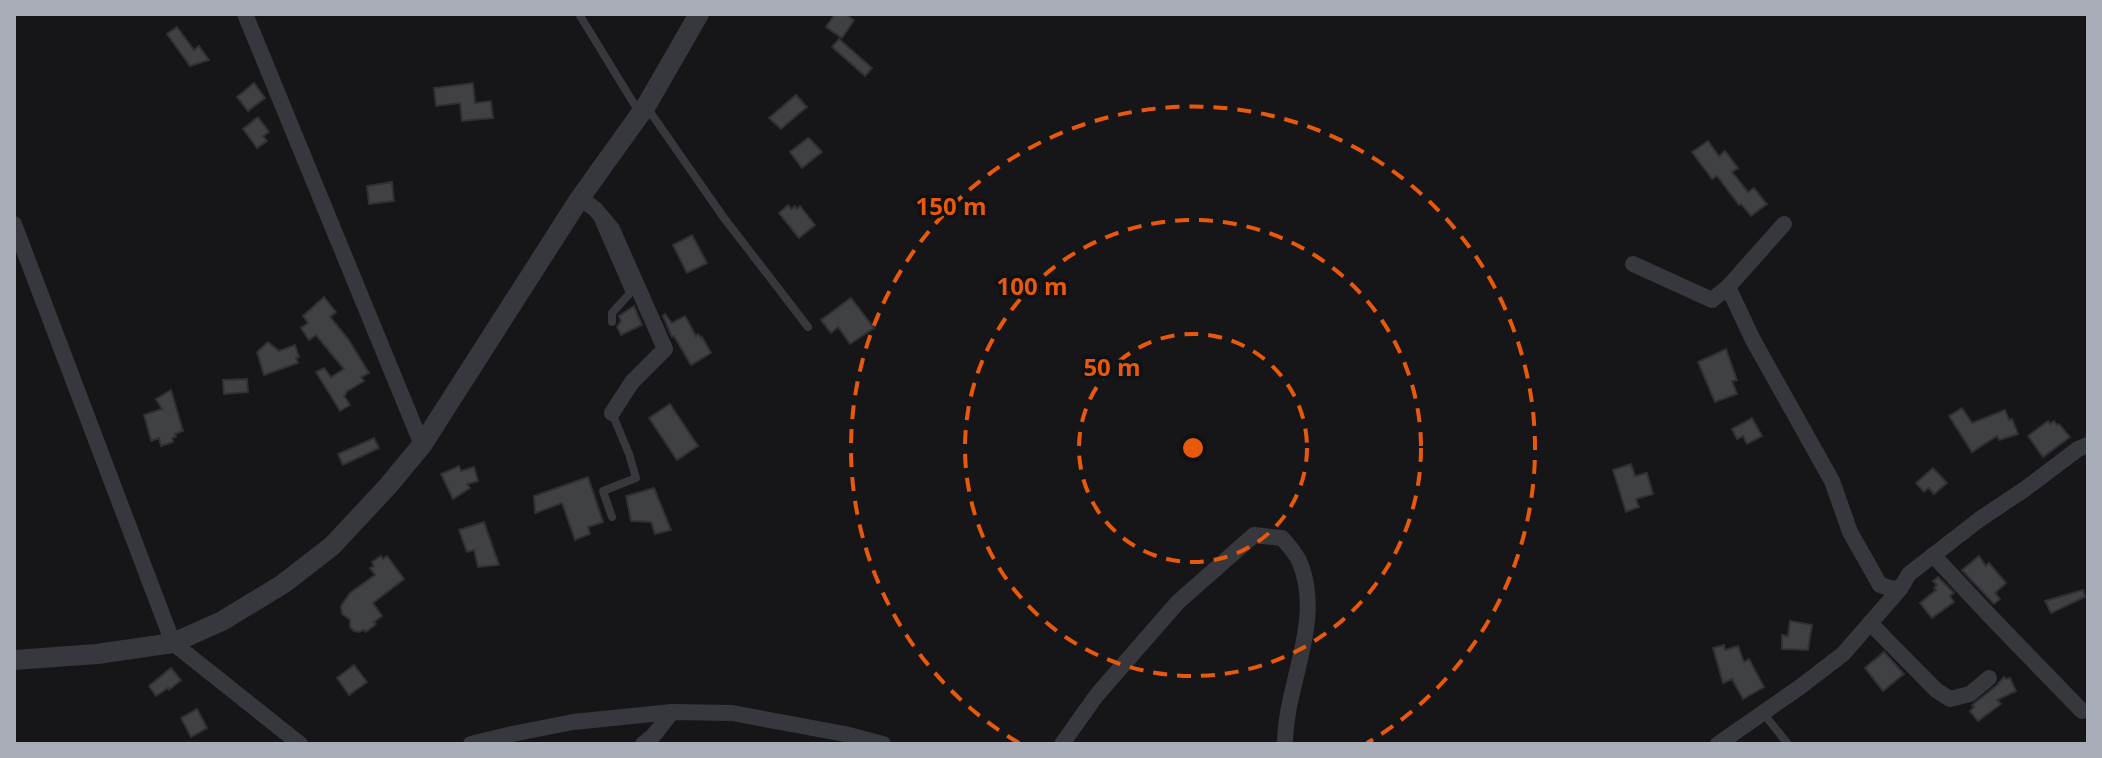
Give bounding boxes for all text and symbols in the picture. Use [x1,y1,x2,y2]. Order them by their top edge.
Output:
text: 150 m [916,189,986,222]
text: 100 m [997,269,1067,302]
text: 50 m [1083,350,1141,383]
centre of rings [1179,434,1207,462]

